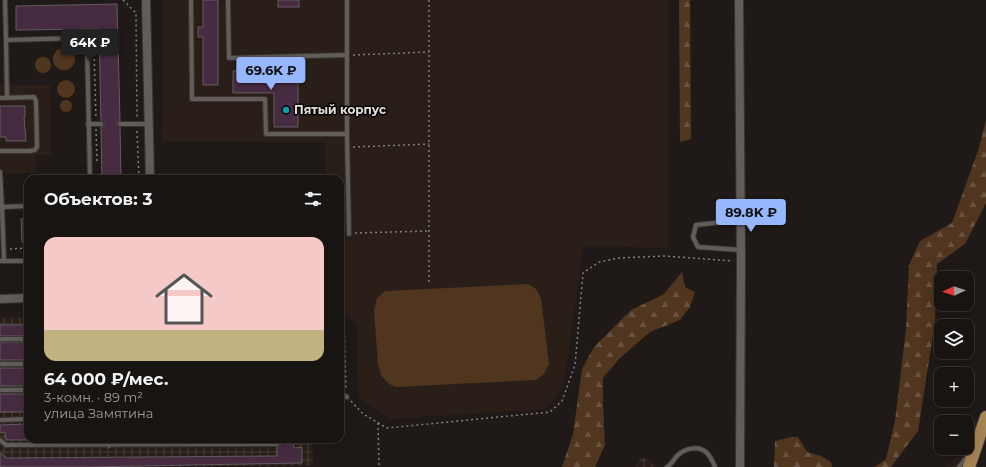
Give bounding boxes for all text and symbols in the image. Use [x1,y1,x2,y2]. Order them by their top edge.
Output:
pin: 64K ₽ [62,29,118,63]
text: 64K ₽ [70,34,110,50]
pin: 69.6K ₽ [234,57,308,91]
text: 69.6K ₽ [245,62,297,78]
place label: Пятый корпус [294,102,386,117]
marker: Пятый корпус [281,105,291,115]
icon: filters [302,188,324,210]
text: Объектов: 3 [44,189,153,209]
pin: 89.8K ₽ [714,199,788,233]
text: 89.8K ₽ [725,204,777,220]
icon: home [148,263,220,335]
north arrow [934,271,974,311]
map controls [934,271,974,455]
button: layers [934,319,974,359]
button: + [934,367,974,407]
text: 64 000 ₽/мес. [44,369,168,389]
text: 3-комн. · 89 m² [44,389,143,405]
text: улица Замятина [44,405,153,421]
button: − [934,415,974,455]

